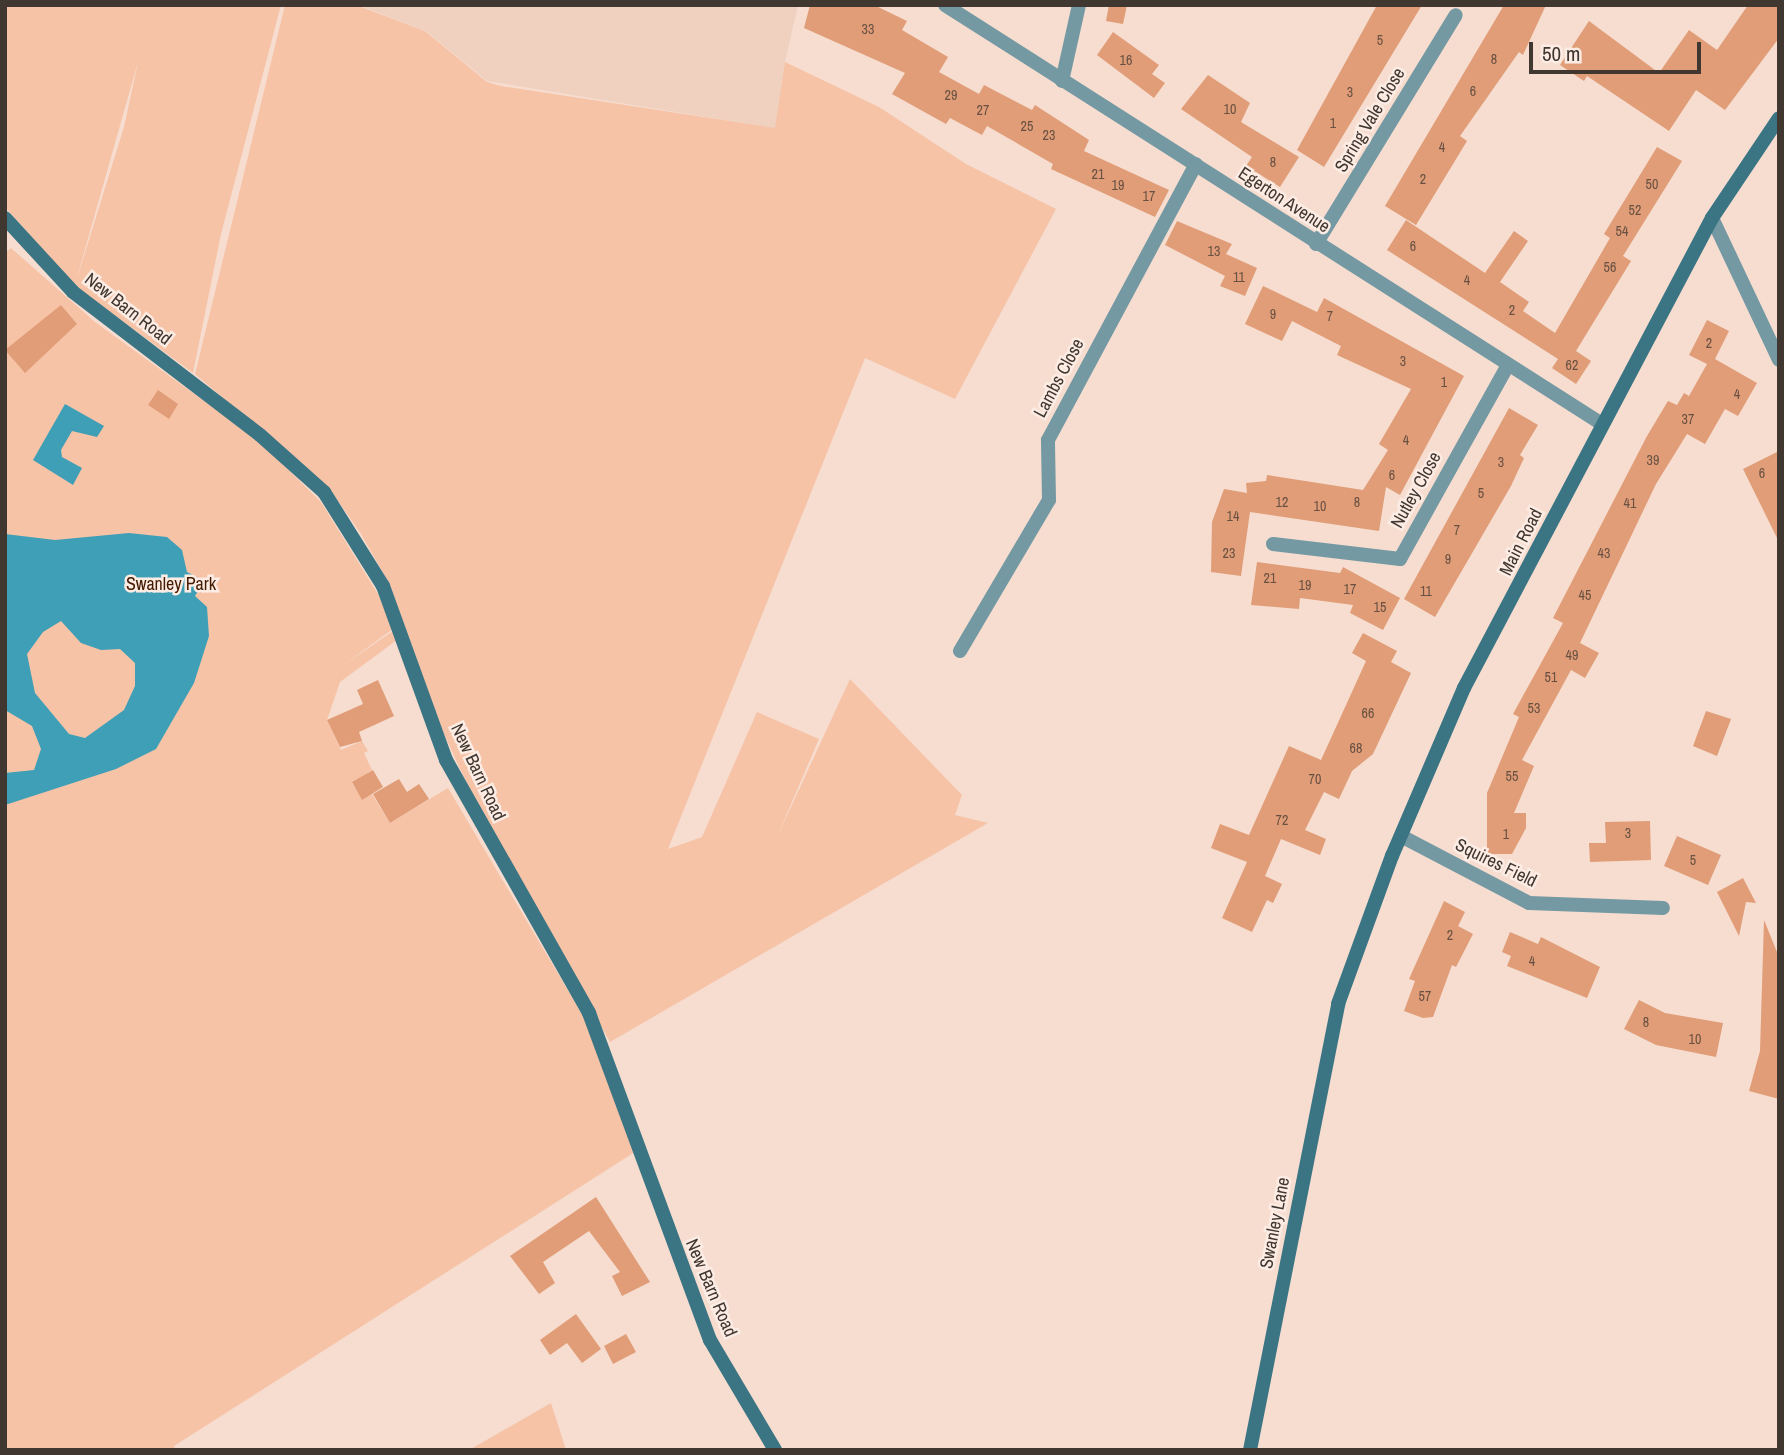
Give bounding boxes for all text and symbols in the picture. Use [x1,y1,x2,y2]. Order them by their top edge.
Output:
house number: 33 [862,21,874,37]
scale bar [1532,28,1704,72]
house number: 5 [1377,32,1383,48]
text: 50 m [1542,39,1580,68]
house number: 8 [1491,51,1497,67]
house number: 16 [1120,52,1132,68]
street label: Spring Vale Close [1330,64,1410,176]
house number: 6 [1470,83,1476,99]
house number: 3 [1347,84,1353,100]
house number: 29 [945,87,957,103]
house number: 10 [1224,101,1236,117]
house number: 27 [977,102,989,118]
house number: 1 [1330,115,1336,131]
house number: 25 [1021,118,1033,134]
house number: 23 [1043,127,1055,143]
house number: 4 [1439,139,1445,155]
house number: 8 [1270,154,1276,170]
street label: Egerton Avenue [1234,162,1334,238]
house number: 21 [1092,166,1104,182]
house number: 2 [1420,171,1426,187]
house number: 50 [1646,176,1658,192]
house number: 19 [1112,177,1124,193]
house number: 17 [1143,188,1155,204]
house number: 52 [1629,202,1641,218]
house number: 54 [1616,223,1628,239]
house number: 6 [1410,238,1416,254]
house number: 13 [1208,243,1220,259]
house number: 56 [1604,259,1616,275]
street label: New Barn Road [80,268,176,350]
house number: 11 [1233,269,1245,285]
house number: 4 [1464,272,1470,288]
house number: 2 [1509,302,1515,318]
house number: 9 [1270,306,1276,322]
house number: 7 [1327,308,1333,324]
street label: Lambs Close [1029,335,1089,421]
house number: 2 [1706,335,1712,351]
house number: 3 [1400,353,1406,369]
house number: 62 [1566,357,1578,373]
house number: 1 [1441,374,1447,390]
house number: 4 [1734,386,1740,402]
house number: 37 [1682,411,1694,427]
house number: 4 [1403,432,1409,448]
street label: Nutley Close [1386,448,1446,532]
house number: 39 [1647,452,1659,468]
house number: 3 [1498,454,1504,470]
house number: 6 [1759,465,1765,481]
house number: 6 [1389,467,1395,483]
house number: 5 [1478,485,1484,501]
house number: 12 [1276,494,1288,510]
house number: 8 [1354,494,1360,510]
house number: 41 [1624,495,1636,511]
house number: 10 [1314,498,1326,514]
street label: Main Road [1495,505,1547,579]
house number: 14 [1227,508,1239,524]
house number: 7 [1454,522,1460,538]
house number: 23 [1223,545,1235,561]
house number: 43 [1598,545,1610,561]
house number: 9 [1445,551,1451,567]
house number: 21 [1264,570,1276,586]
park label: Swanley Park [126,573,216,595]
house number: 19 [1299,577,1311,593]
house number: 17 [1344,581,1356,597]
house number: 11 [1420,583,1432,599]
house number: 45 [1579,587,1591,603]
house number: 15 [1374,599,1386,615]
house number: 49 [1566,647,1578,663]
house number: 51 [1545,669,1557,685]
house number: 53 [1528,700,1540,716]
house number: 66 [1362,705,1374,721]
street label: New Barn Road [446,720,510,824]
house number: 68 [1350,740,1362,756]
house number: 55 [1506,768,1518,784]
house number: 70 [1309,771,1321,787]
house number: 72 [1276,812,1288,828]
house number: 3 [1625,825,1631,841]
house number: 1 [1503,826,1509,842]
street label: Squires Field [1452,834,1540,892]
house number: 5 [1690,852,1696,868]
house number: 2 [1447,927,1453,943]
house number: 4 [1529,953,1535,969]
house number: 57 [1419,988,1431,1004]
house number: 8 [1643,1014,1649,1030]
house number: 10 [1689,1031,1701,1047]
street label: Swanley Lane [1256,1175,1294,1271]
street label: New Barn Road [681,1236,741,1340]

